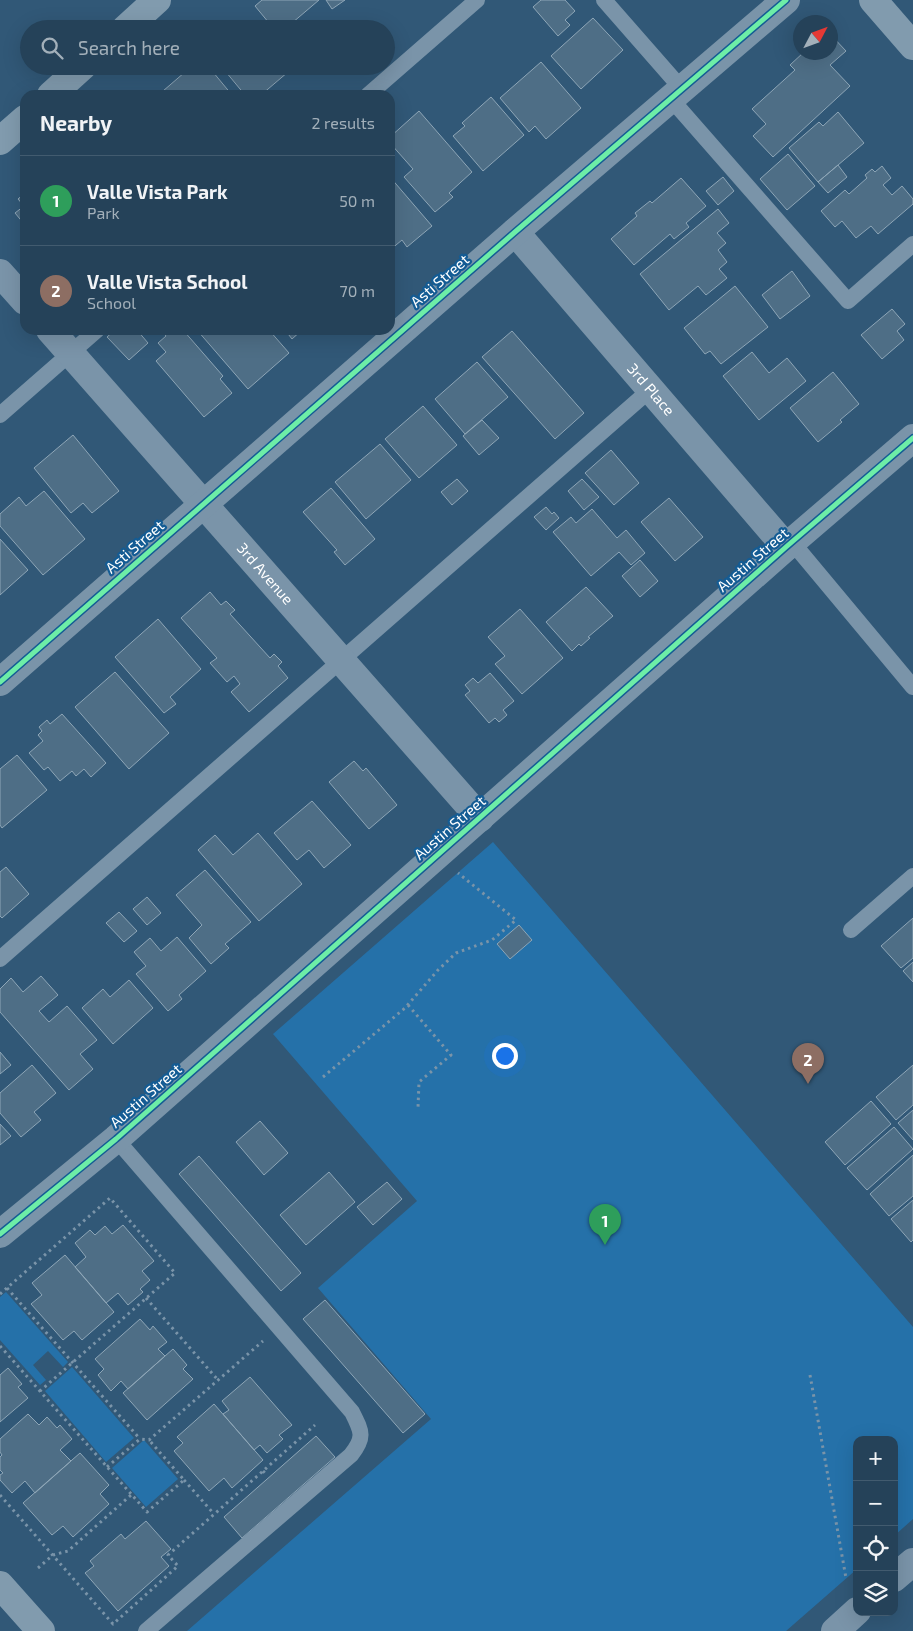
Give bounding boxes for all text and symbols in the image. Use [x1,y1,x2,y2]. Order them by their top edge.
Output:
north arrow [793,15,838,60]
search box [20,20,395,75]
icon: search [38,34,66,62]
text: Search here [78,36,180,59]
text: Nearby [40,110,112,135]
text: 2 results [312,113,375,132]
text: Valle Vista Park [87,180,228,203]
text: 1 [53,191,59,210]
text: 50 m [339,191,375,210]
text: Park [87,203,120,222]
street label: Asti Street [406,250,472,310]
text: Valle Vista School [87,270,247,293]
text: 2 [51,281,61,300]
text: 70 m [340,281,375,300]
text: School [87,293,136,312]
street label: 3rd Place [624,359,679,419]
street label: Asti Street [101,516,167,576]
street label: Austin Street [713,523,792,595]
street label: 3rd Avenue [234,539,298,608]
street label: Austin Street [410,791,489,863]
your location [492,1043,518,1069]
pin: 2 [792,1043,824,1084]
street label: Austin Street [106,1059,185,1131]
pin: 1 [589,1204,621,1245]
map controls [853,1436,898,1616]
button: + [853,1436,898,1481]
button: − [853,1481,898,1526]
button: locate [853,1526,898,1571]
button: layers [853,1571,898,1616]

